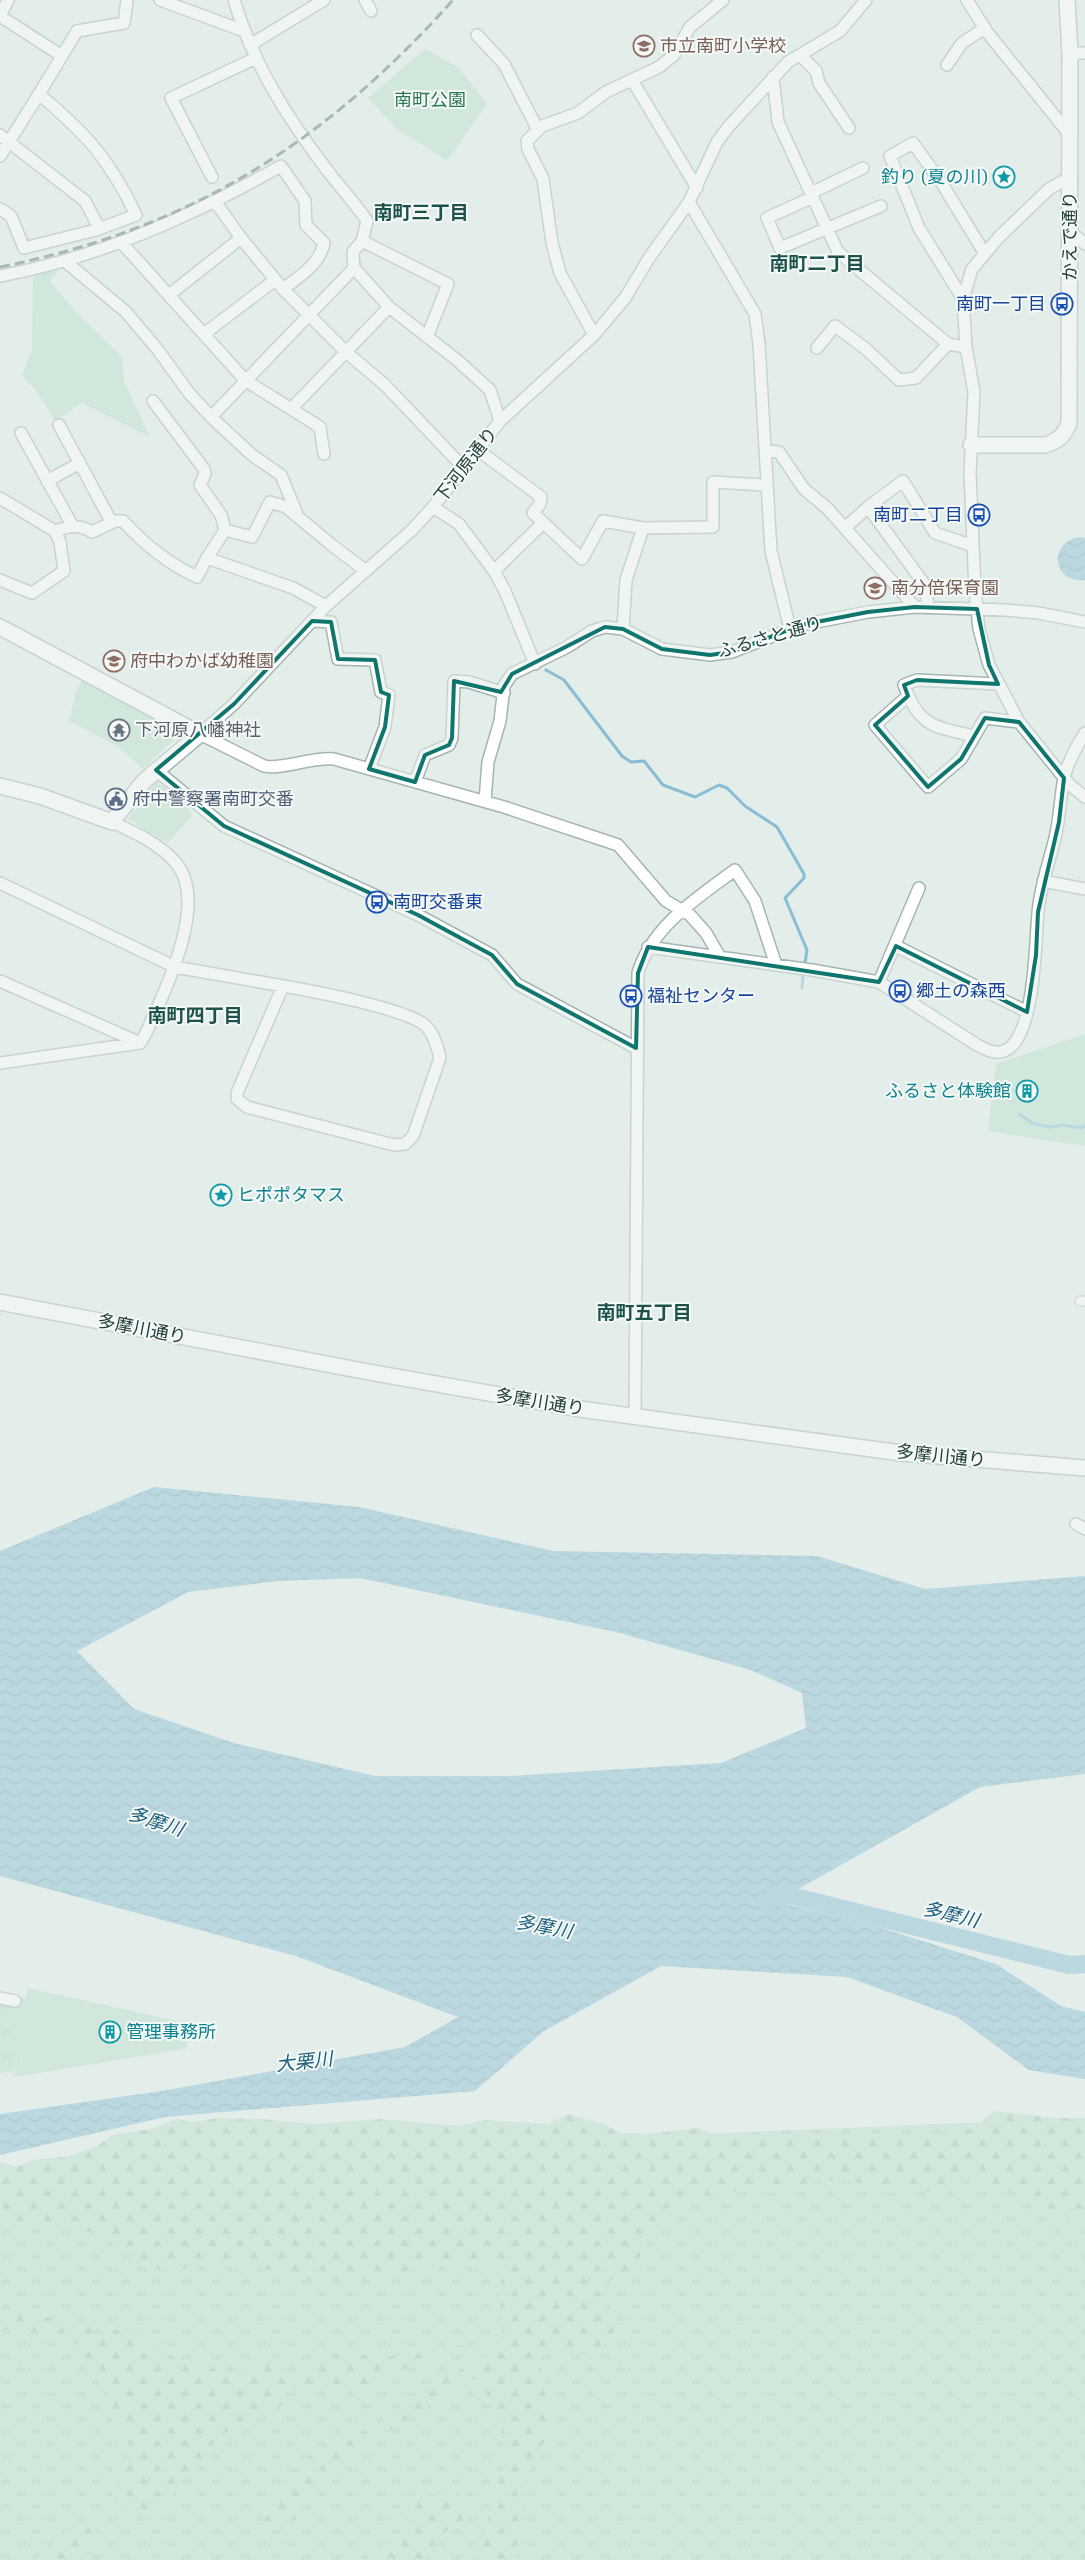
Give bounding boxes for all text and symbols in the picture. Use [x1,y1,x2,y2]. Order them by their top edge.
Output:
school or university icon: 市立南町小学校 [632,34,656,58]
place label: 市立南町小学校 [660,34,786,56]
park label: 南町公園 [394,88,466,110]
place label: 釣り (夏の川) [881,165,988,187]
place icon: 釣り (夏の川) [992,165,1016,189]
street label: かえで通り [1058,191,1080,281]
district label: 南町三丁目 [373,200,469,223]
district label: 南町二丁目 [769,251,865,274]
place label: 南町一丁目 [956,292,1046,314]
bus stop icon: 南町一丁目 [1050,292,1074,316]
street label: 下河原通り [429,422,502,507]
place label: 南町二丁目 [873,503,963,525]
bus stop icon: 南町二丁目 [967,503,991,527]
school or university icon: 南分倍保育園 [863,576,887,600]
place label: 南分倍保育園 [891,576,999,598]
street label: ふるさと通り [715,611,825,661]
school or university icon: 府中わかば幼稚園 [102,649,126,673]
place label: 府中わかば幼稚園 [130,649,274,671]
temple icon: 下河原八幡神社 [107,718,131,742]
place label: 下河原八幡神社 [135,718,261,740]
public building icon: 府中警察署南町交番 [104,787,128,811]
place label: 府中警察署南町交番 [132,787,294,809]
bus stop icon: 南町交番東 [365,890,389,914]
place label: 南町交番東 [393,890,483,912]
bus stop icon: 郷土の森西 [888,979,912,1003]
place label: 郷土の森西 [916,979,1006,1001]
bus stop icon: 福祉センター [619,984,643,1008]
place label: 福祉センター [647,984,755,1006]
district label: 南町四丁目 [147,1003,243,1026]
place label: ふるさと体験館 [885,1079,1011,1101]
building icon: ふるさと体験館 [1015,1079,1039,1103]
place icon: ヒポポタマス [209,1183,233,1207]
place label: ヒポポタマス [237,1183,345,1205]
district label: 南町五丁目 [596,1300,692,1323]
street label: 多摩川通り [96,1309,188,1347]
street label: 多摩川通り [494,1383,586,1419]
street label: 多摩川通り [895,1439,987,1471]
water label: 多摩川 [125,1801,189,1841]
water label: 多摩川 [921,1895,983,1932]
water label: 多摩川 [514,1909,576,1943]
building icon: 管理事務所 [98,2020,122,2044]
place label: 管理事務所 [126,2020,216,2042]
water label: 大栗川 [274,2046,335,2075]

